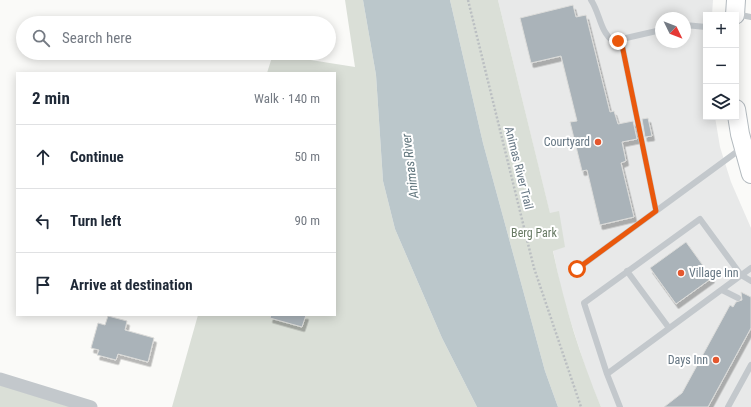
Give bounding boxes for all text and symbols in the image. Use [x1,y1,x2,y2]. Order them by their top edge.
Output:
north arrow [655,12,691,48]
map controls [703,12,739,120]
button: + [703,12,739,48]
search box [16,16,336,60]
icon: search [30,27,52,49]
text: Search here [62,29,132,47]
route end [609,32,627,50]
button: − [703,48,739,84]
button: layers [703,84,739,120]
text: 2 min [32,88,70,108]
text: Walk · 140 m [254,91,320,106]
street label: Animas River Trail [502,125,536,211]
water label: Animas River [398,132,422,200]
place label: Courtyard [544,135,590,149]
marker: Courtyard [593,137,603,147]
icon: ahead [32,146,54,168]
text: Continue [70,148,124,166]
text: 50 m [294,149,320,164]
icon: left [32,210,54,232]
text: Turn left [70,212,121,230]
text: 90 m [294,213,320,228]
park label: Berg Park [511,226,557,240]
route start [568,260,586,278]
place label: Village Inn [689,266,739,280]
marker: Village Inn [676,268,686,278]
icon: arrive [32,274,54,296]
text: Arrive at destination [70,276,193,294]
place label: Days Inn [668,353,708,367]
marker: Days Inn [711,355,721,365]

